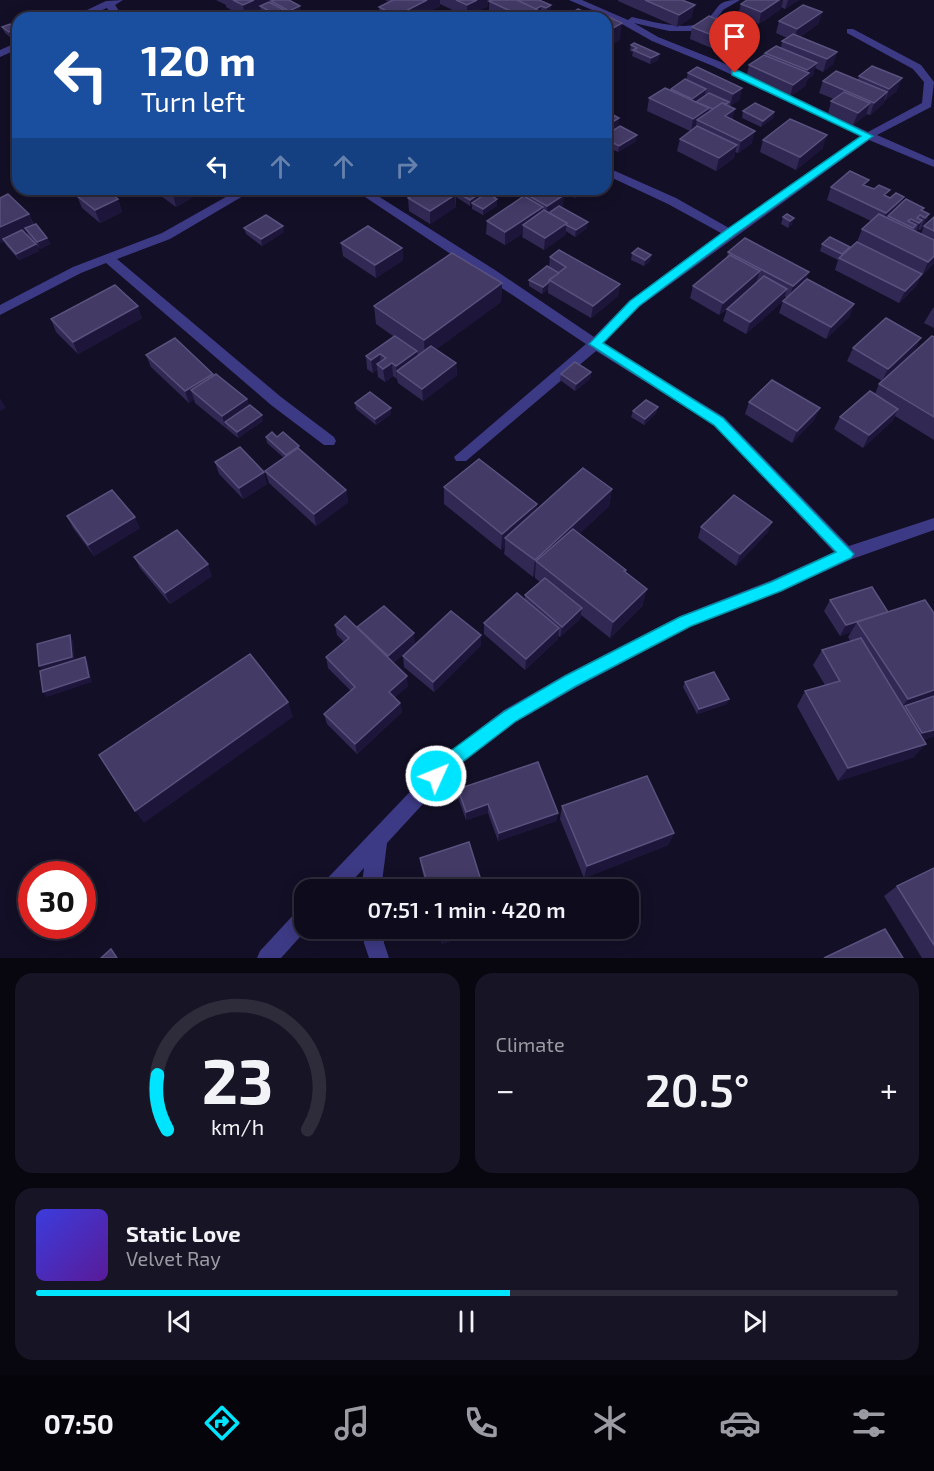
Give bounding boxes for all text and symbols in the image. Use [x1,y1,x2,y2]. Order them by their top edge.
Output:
pin [709,11,760,73]
icon: arrive [718,20,751,53]
text: 120 m [141,34,256,84]
icon: left [42,36,120,114]
text: Turn left [141,85,245,117]
icon: left [201,150,234,183]
icon: ahead [264,150,297,183]
icon: ahead [327,150,360,183]
icon: right [390,150,423,183]
position arrow [404,744,468,808]
speed limit sign: 30 [18,861,96,939]
text: 07:51 · 1 min · 420 m [367,896,566,922]
text: Climate [496,1032,565,1056]
text: 23 [201,1042,273,1117]
text: 20.5° [645,1062,750,1116]
text: − [496,1069,515,1109]
text: + [880,1069,898,1109]
text: km/h [211,1114,264,1139]
text: Static Love [126,1220,241,1246]
text: Velvet Ray [126,1246,221,1270]
icon: previous [163,1305,196,1338]
icon: pause [450,1305,483,1338]
icon: next [738,1305,771,1338]
icon: directions [201,1402,243,1444]
icon: music [331,1402,373,1444]
icon: phone [460,1402,502,1444]
icon: climate [589,1402,631,1444]
icon: car [719,1402,761,1444]
icon: filters [848,1402,890,1444]
text: 07:50 [44,1407,114,1439]

